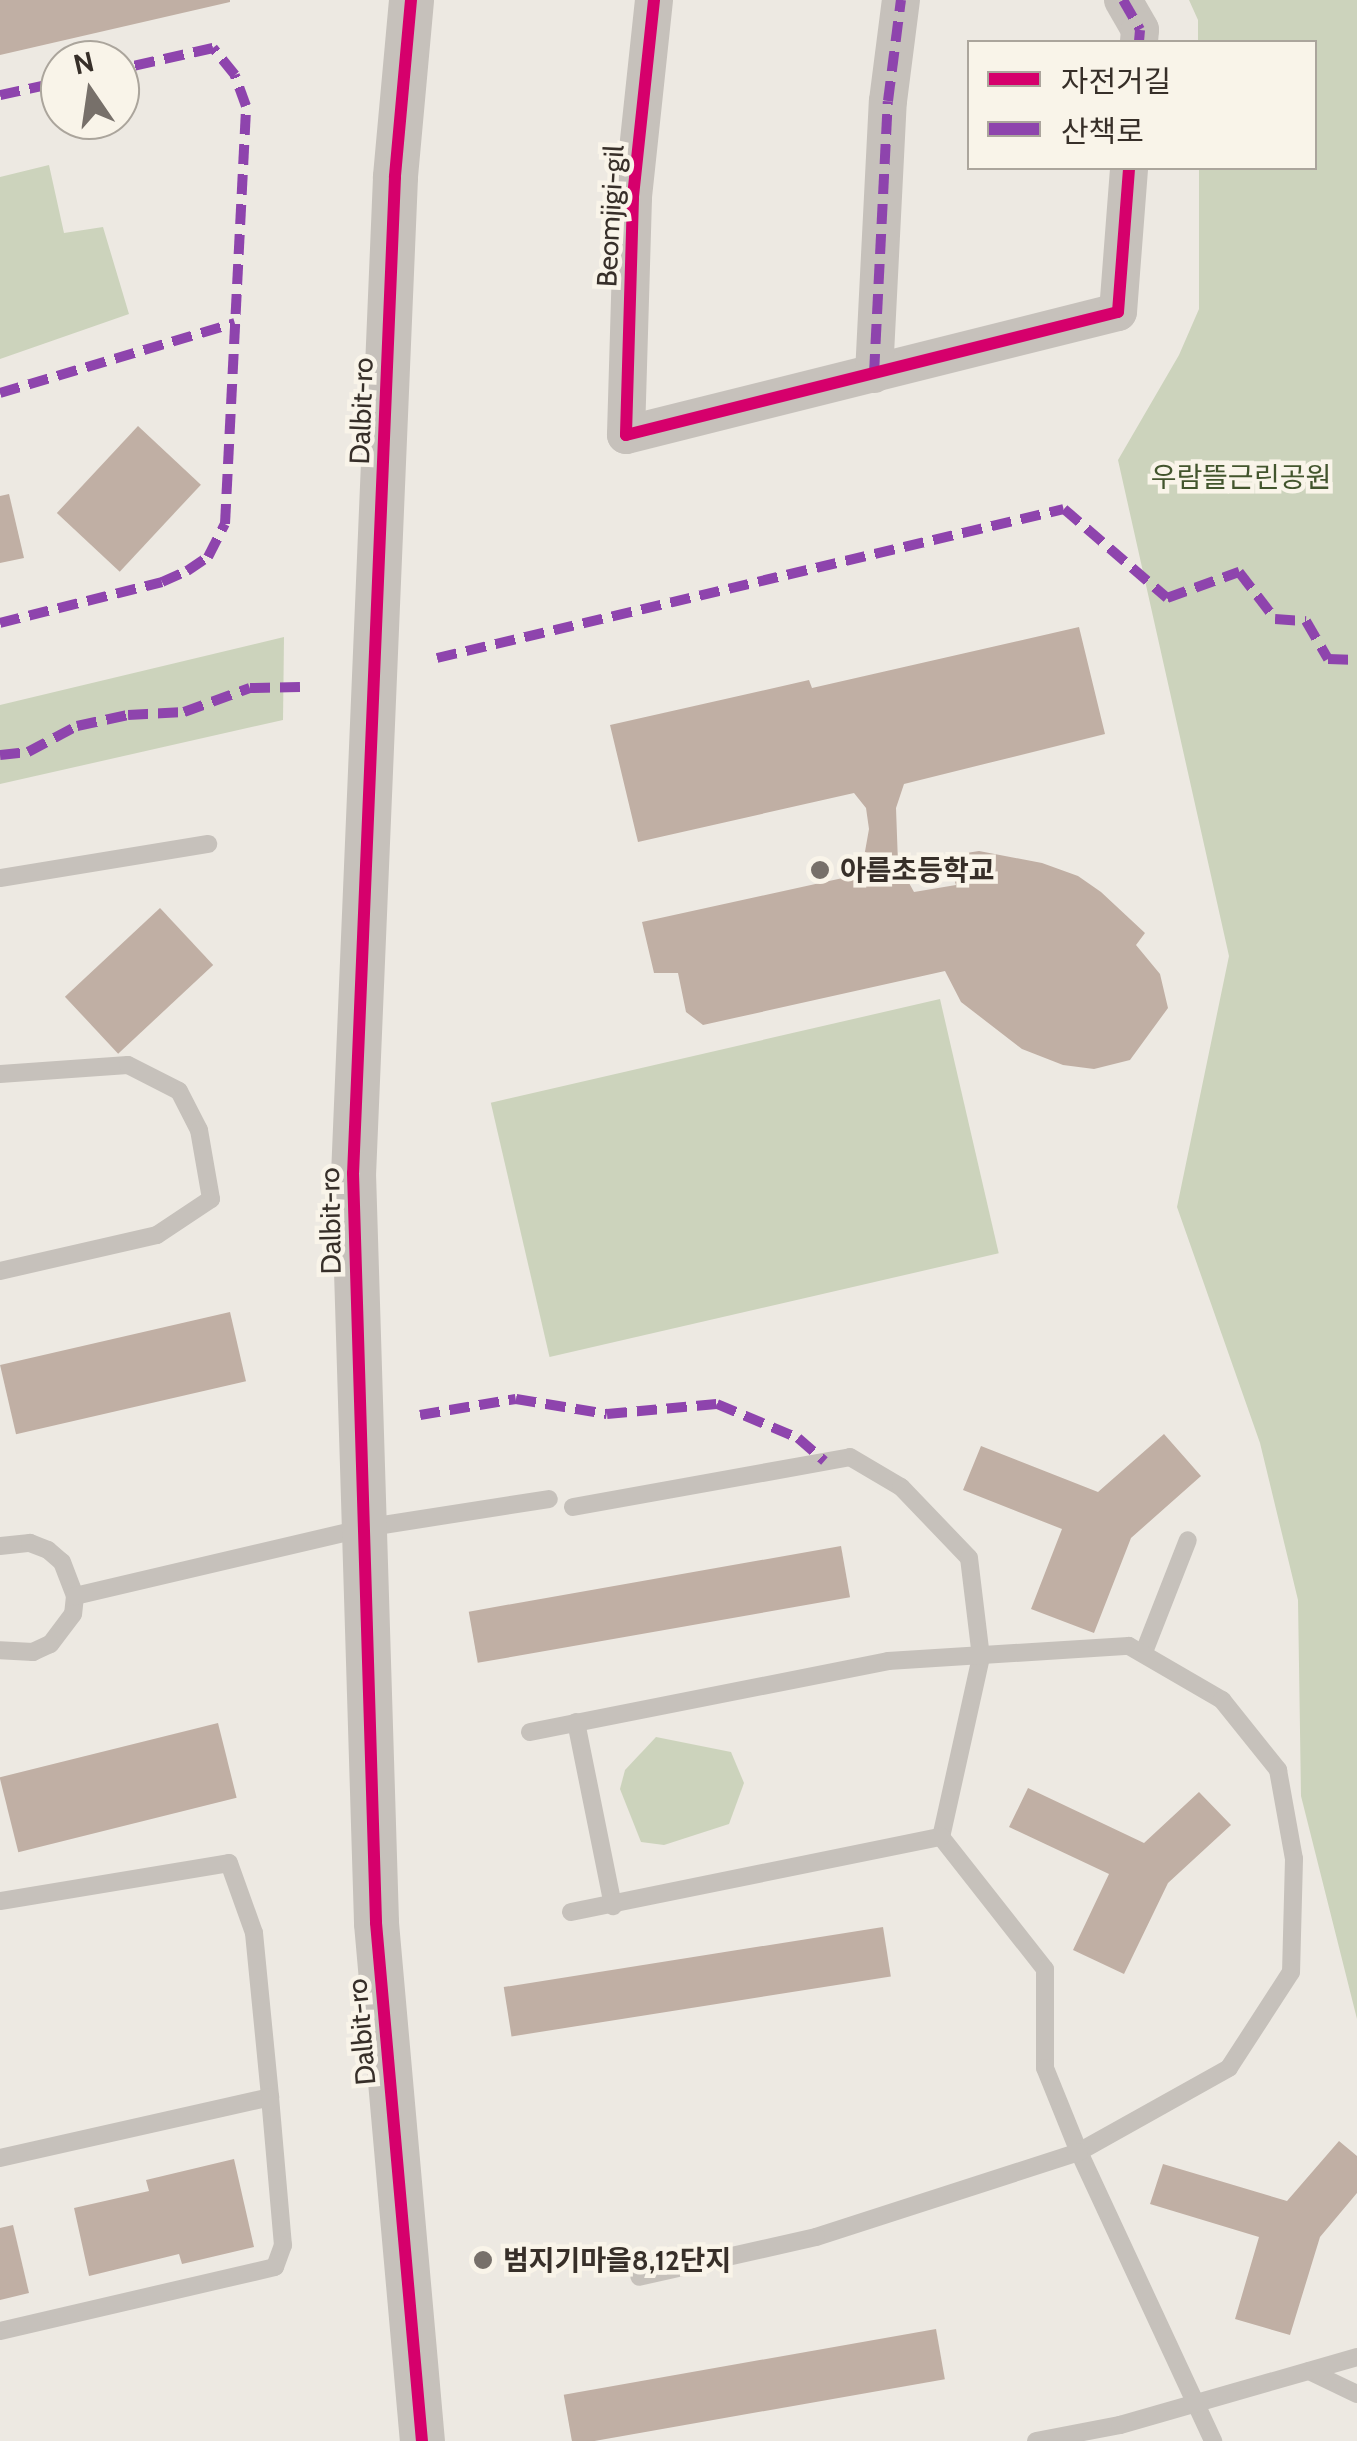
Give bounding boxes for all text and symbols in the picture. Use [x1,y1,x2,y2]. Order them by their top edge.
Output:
north arrow [40,40,140,140]
legend [967,40,1317,170]
text: N [70,44,97,82]
text: 자전거길 [1061,63,1171,100]
text: 산책로 [1061,113,1144,150]
street label: Beomjigi-gil [590,144,630,288]
street label: Dalbit-ro [342,357,380,465]
park label: 우람뜰근린공원 [1151,460,1331,494]
place label: 아름초등학교 [840,853,995,887]
marker: 아름초등학교 [809,859,831,881]
street label: Dalbit-ro [312,1167,348,1275]
street label: Dalbit-ro [340,1977,382,2087]
place label: 범지기마을8,12단지 [503,2243,731,2277]
marker: 범지기마을8,12단지 [472,2249,494,2271]

